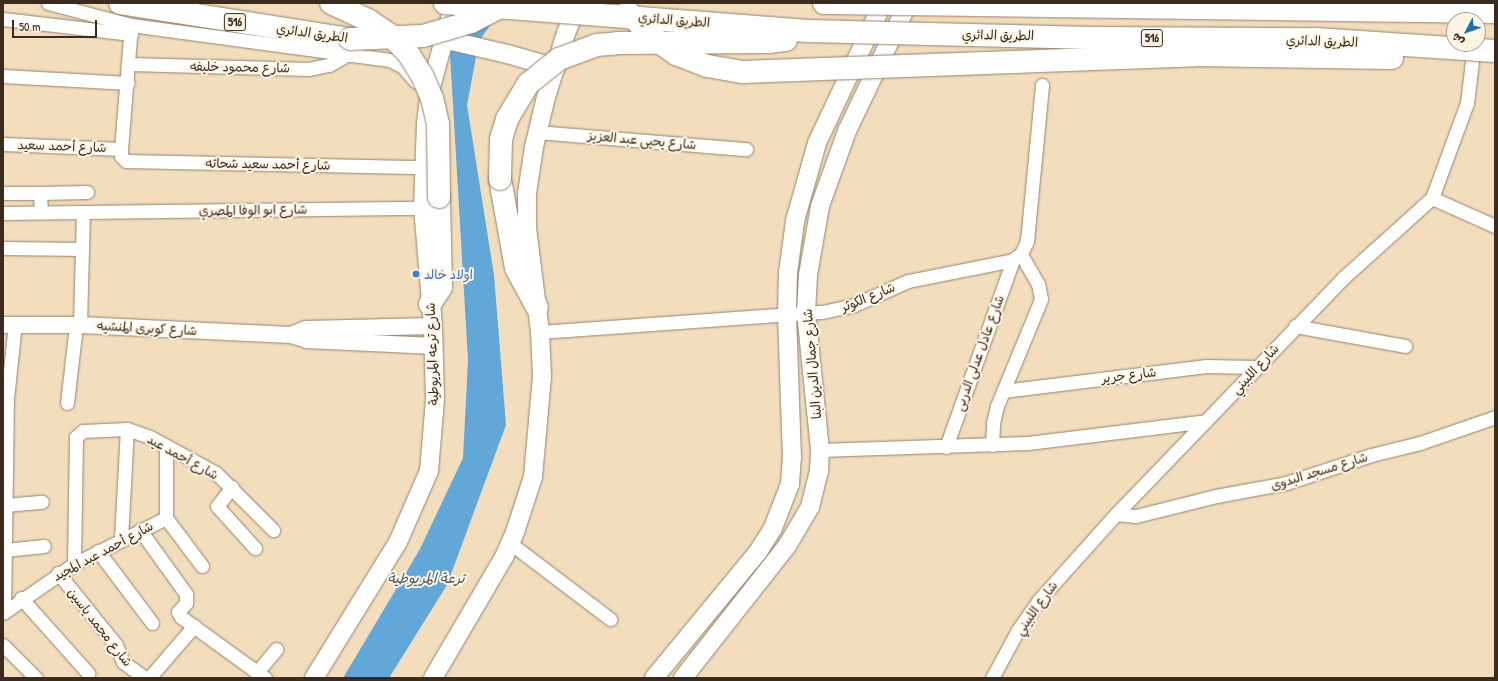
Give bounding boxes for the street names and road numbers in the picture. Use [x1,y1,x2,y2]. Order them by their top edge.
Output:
street label: الطريق الدائري [637,10,711,30]
road number: 516 [223,12,247,32]
street label: الطريق الدائري [275,20,349,46]
street label: الطريق الدائري [962,27,1034,43]
road number: 516 [1140,28,1164,48]
street label: الطريق الدائري [1286,32,1358,50]
street label: شارع محمود خليفه [190,58,290,76]
street label: شارع يحيى عبد العزيز [587,127,697,153]
street label: شارع أحمد سعيد [17,137,107,155]
street label: شارع أحمد سعيد شحاته [206,155,330,173]
street label: شارع ابو الوفا المصري [199,201,307,219]
street label: شارع الكوثر [839,279,897,315]
street label: شارع عادل عدلى الدربى [951,293,1007,413]
street label: شارع ترعه المريوطية [422,302,442,406]
street label: شارع جمال الدين البنا [799,308,825,420]
street label: شارع كوبرى المنشيه [96,318,198,338]
street label: شارع اللبيني [1228,341,1282,397]
street label: شارع جرير [1101,364,1157,386]
street label: شارع أحمد عيد [145,431,221,483]
street label: شارع مسجد البدوى [1269,449,1369,493]
street label: شارع أحمد عبد المجيد [50,518,156,584]
street label: شارع اللبيني [1011,578,1061,638]
street label: شارع محمد ياسين [64,585,136,669]

